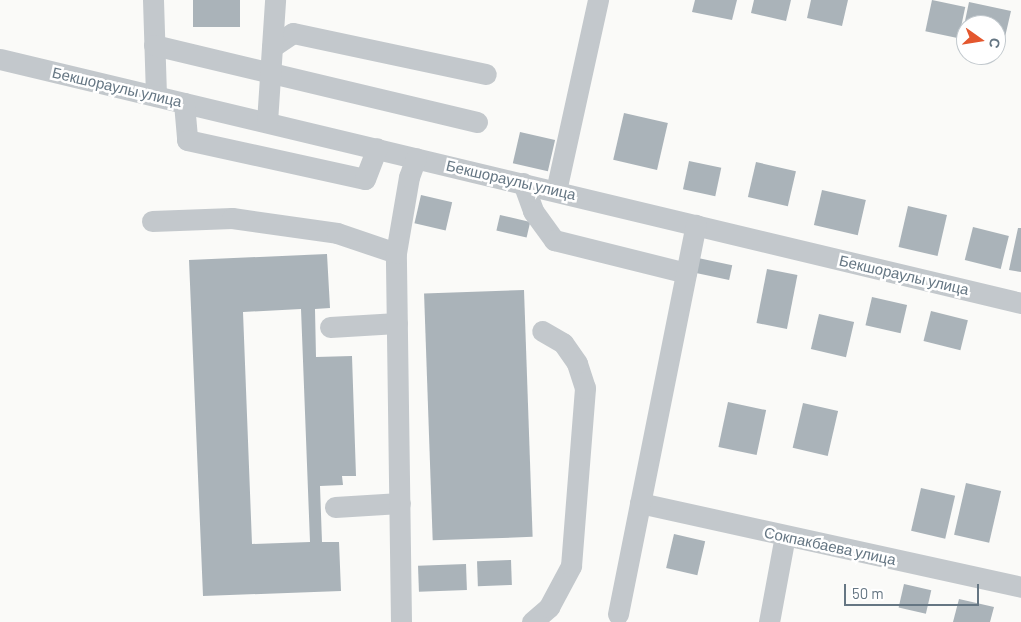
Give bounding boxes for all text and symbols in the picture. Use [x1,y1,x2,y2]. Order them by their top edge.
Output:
north arrow [956,15,1006,65]
text: С [986,36,1005,50]
street label: Бекшораулы улица [50,63,184,111]
street label: Бекшораулы улица [444,156,578,204]
street label: Бекшораулы улица [837,251,971,299]
street label: Сокпакбаева улица [762,523,898,569]
scale bar [846,574,981,606]
text: 50 m [852,584,884,602]

